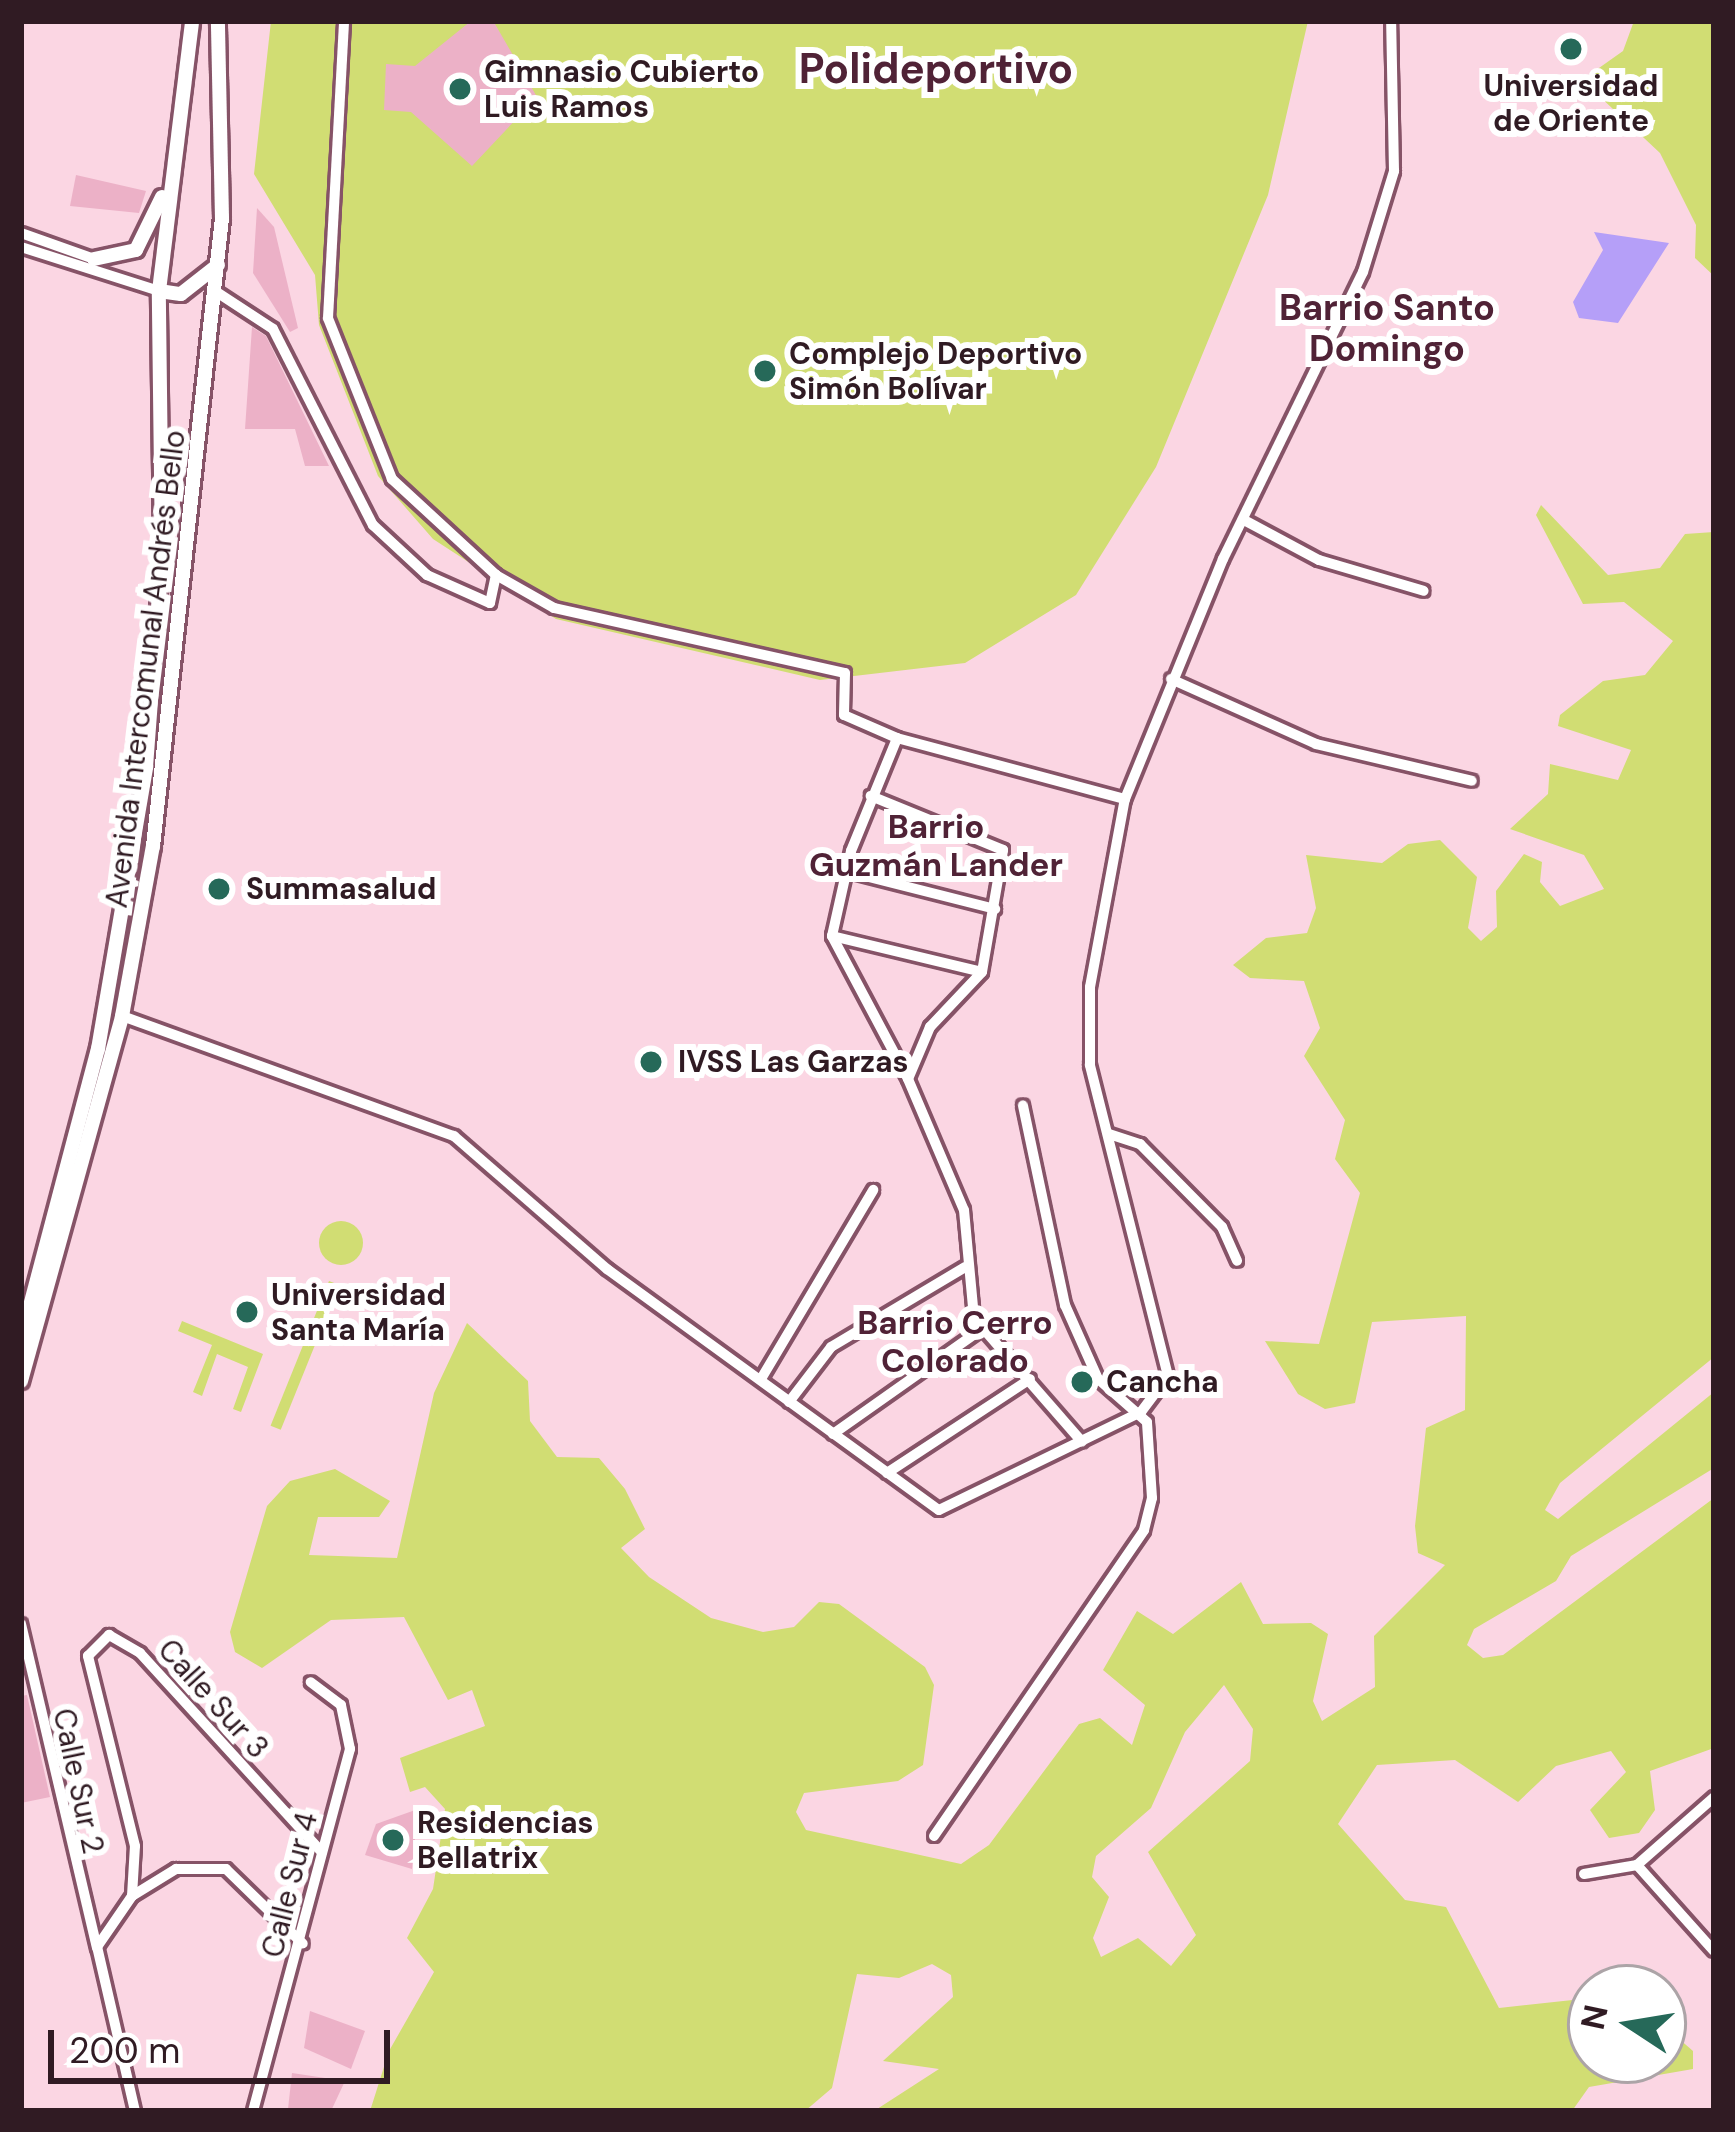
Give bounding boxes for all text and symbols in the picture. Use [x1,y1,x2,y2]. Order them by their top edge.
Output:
marker: Universidad de Oriente [1558,36,1584,62]
district label: Polideportivo [799,44,1073,94]
place label: Gimnasio Cubierto Luis Ramos [484,54,759,124]
place label: Universidad de Oriente [1484,68,1658,138]
marker: Gimnasio Cubierto Luis Ramos [447,76,473,102]
district label: Barrio Santo Domingo [1279,285,1495,370]
place label: Complejo Deportivo Simón Bolívar [789,336,1082,406]
marker: Complejo Deportivo Simón Bolívar [752,358,778,384]
street label: Avenida Intercomunal Andrés Bello [99,428,193,910]
district label: Barrio Guzmán Lander [809,807,1063,885]
place label: Summasalud [246,871,436,907]
marker: Summasalud [203,873,235,905]
place label: IVSS Las Garzas [678,1044,908,1080]
marker: IVSS Las Garzas [635,1046,667,1078]
place label: Universidad Santa María [271,1277,446,1348]
marker: Universidad Santa María [234,1299,260,1325]
district label: Barrio Cerro Colorado [857,1303,1053,1381]
place label: Cancha [1106,1364,1219,1400]
marker: Cancha [1069,1369,1095,1395]
street label: Calle Sur 3 [150,1632,276,1766]
street label: Calle Sur 2 [45,1705,111,1857]
place label: Residencias Bellatrix [417,1805,593,1876]
street label: Calle Sur 4 [255,1809,325,1961]
marker: Residencias Bellatrix [380,1827,406,1853]
north arrow [1567,1964,1687,2084]
text: N [1571,2001,1618,2033]
scale bar [54,2006,396,2080]
text: 200 m [69,2027,180,2074]

